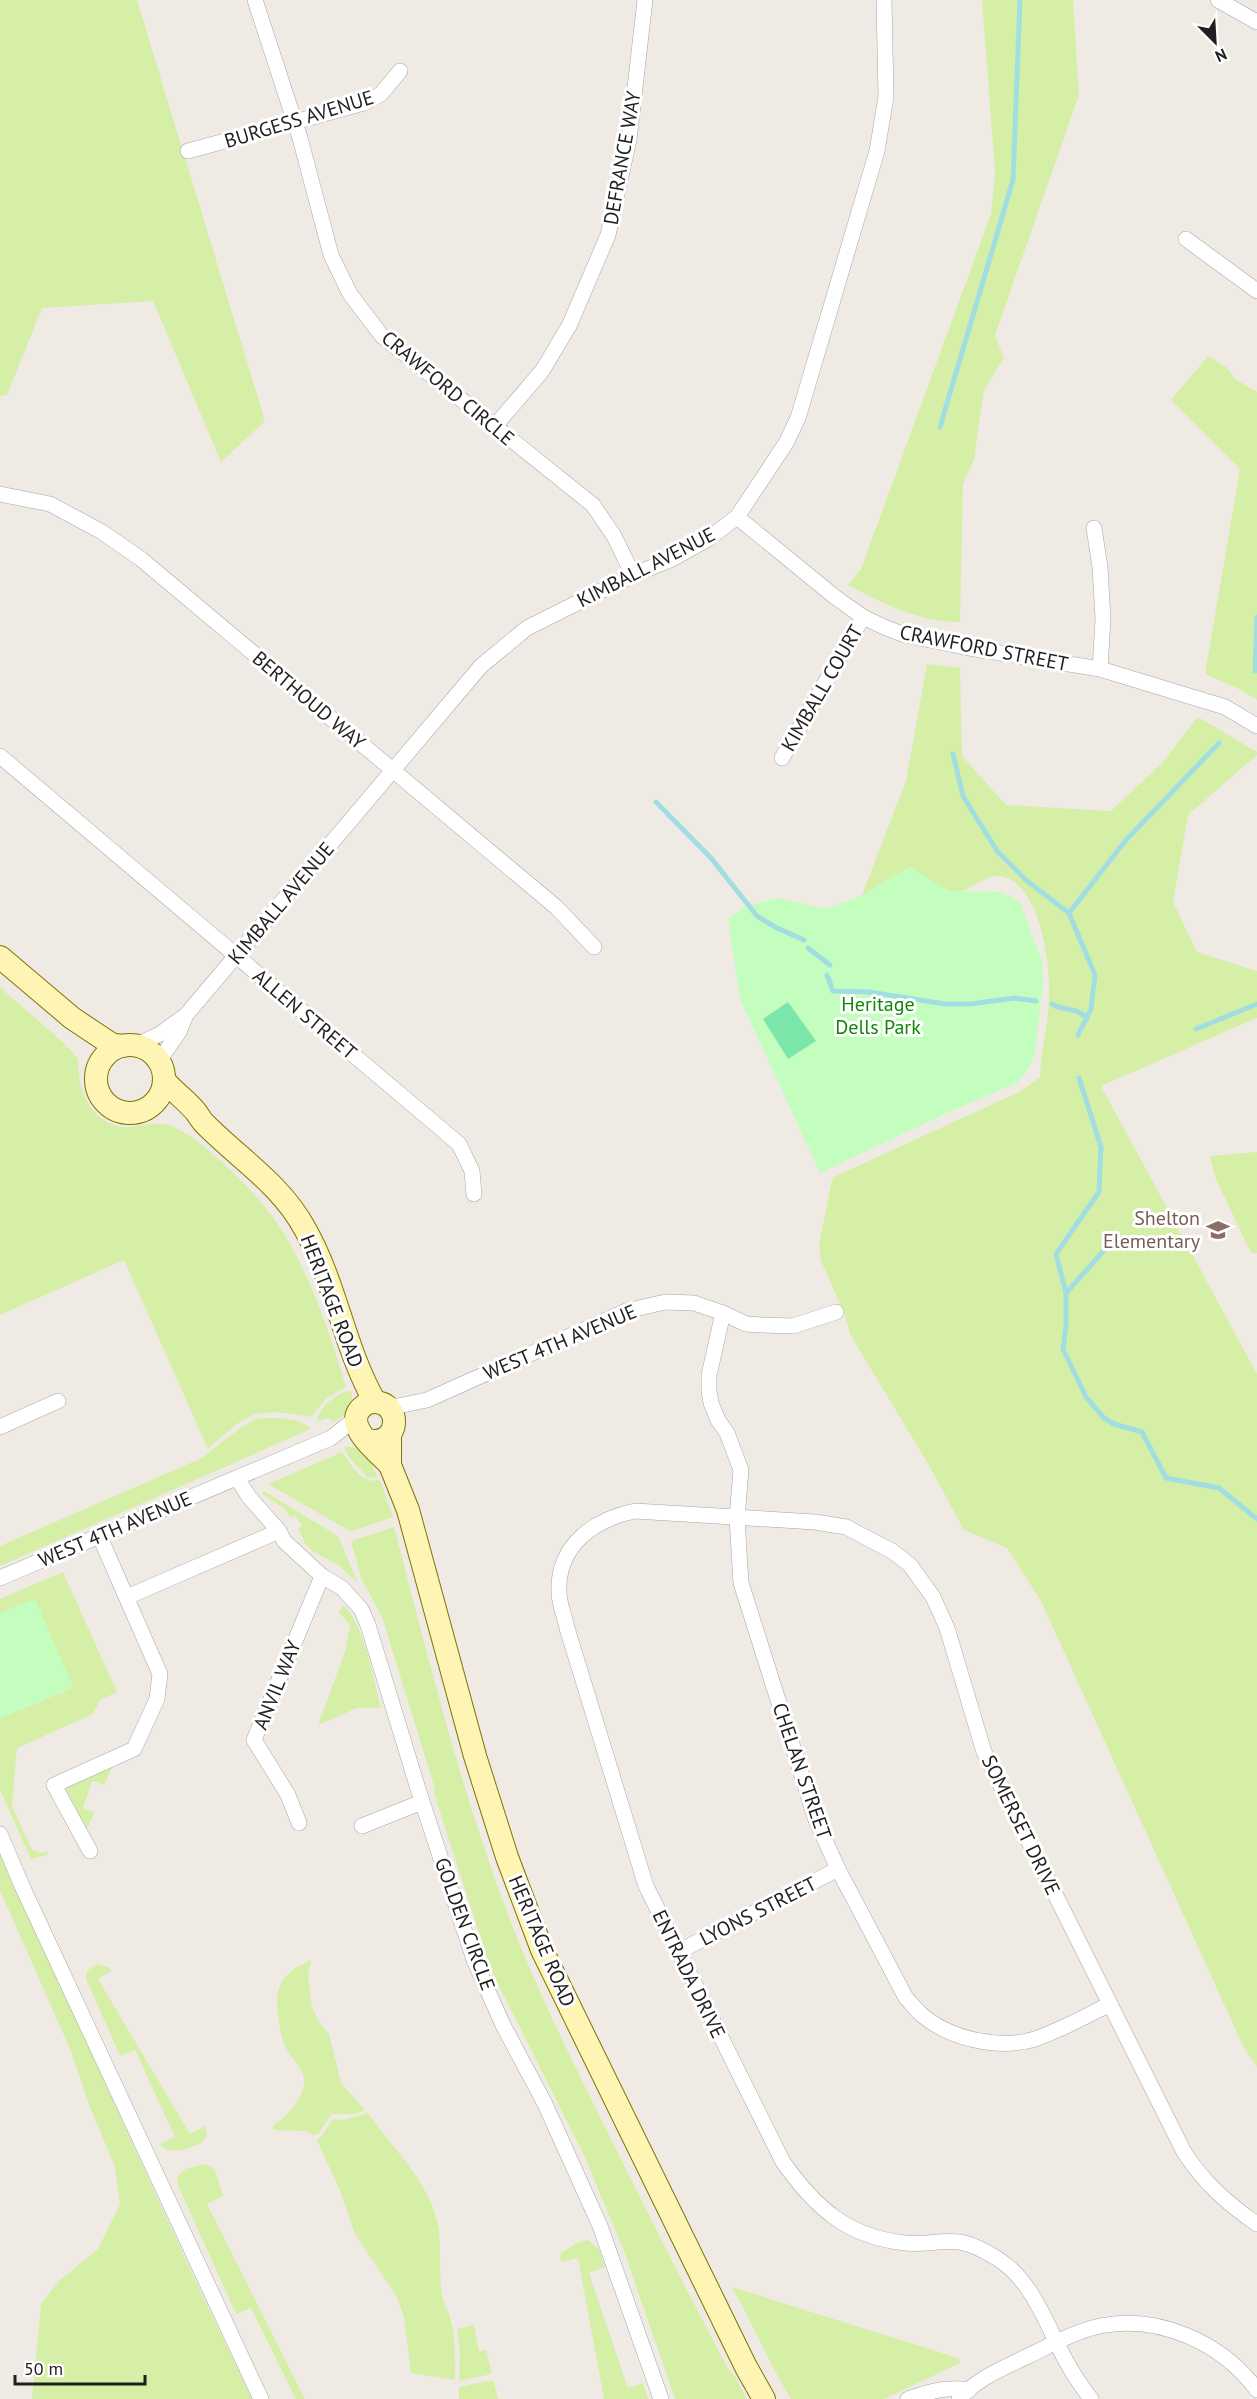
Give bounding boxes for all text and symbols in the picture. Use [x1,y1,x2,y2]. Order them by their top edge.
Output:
north arrow [1185,12,1245,72]
text: N [1212,44,1230,67]
street label: BURGESS AVENUE [221,84,377,154]
street label: DEFRANCE WAY [597,88,647,227]
street label: CRAWFORD CIRCLE [376,325,520,451]
street label: KIMBALL AVENUE [572,521,720,613]
street label: CRAWFORD STREET [898,619,1070,677]
street label: KIMBALL COURT [775,620,869,756]
street label: BERTHOUD WAY [247,645,372,755]
street label: KIMBALL AVENUE [222,836,340,970]
street label: ALLEN STREET [248,963,362,1065]
park label: Heritage Dells Park [835,991,921,1040]
place label: Shelton Elementary [1103,1205,1201,1254]
school or university icon: Shelton Elementary [1205,1217,1231,1243]
street label: HERITAGE ROAD [295,1231,369,1371]
street label: WEST 4TH AVENUE [480,1298,640,1386]
street label: WEST 4TH AVENUE [35,1485,195,1573]
street label: ANVIL WAY [247,1636,307,1734]
street label: CHELAN STREET [766,1699,838,1843]
street label: SOMERSET DRIVE [976,1751,1066,1899]
street label: GOLDEN CIRCLE [429,1854,501,1994]
street label: LYONS STREET [695,1870,821,1952]
street label: HERITAGE ROAD [503,1871,581,2011]
street label: ENTRADA DRIVE [647,1905,731,2043]
scale bar [15,2348,146,2386]
text: 50 m [24,2357,63,2380]

